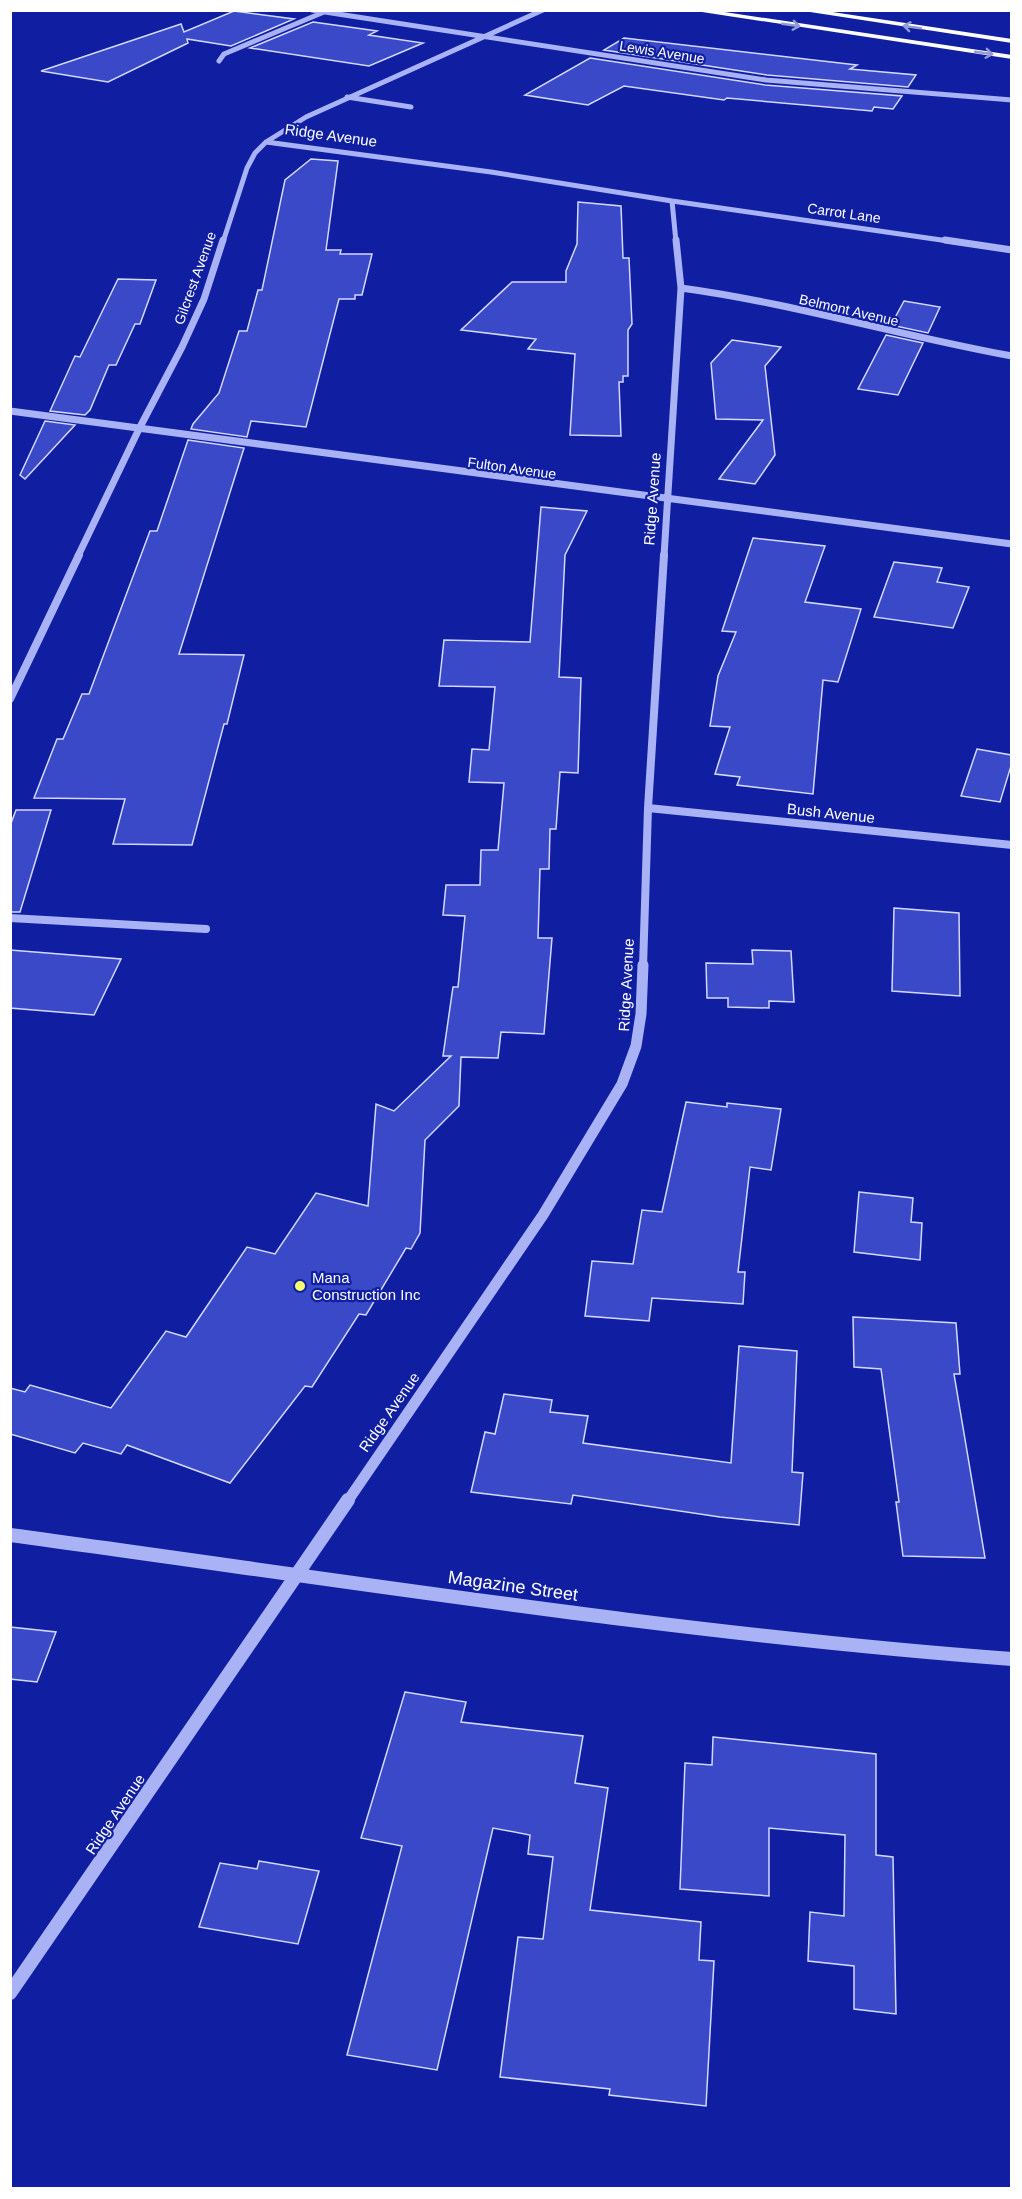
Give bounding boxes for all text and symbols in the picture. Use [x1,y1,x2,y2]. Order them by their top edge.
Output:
one-way arrow [781,19,801,30]
one-way arrow [903,21,922,32]
street label: Lewis Avenue [618,37,706,67]
one-way arrow [974,47,994,58]
street label: Ridge Avenue [284,120,378,150]
street label: Carrot Lane [806,200,882,226]
street label: Gilcrest Avenue [171,229,219,327]
street label: Belmont Avenue [798,291,901,329]
street label: Ridge Avenue [640,452,664,546]
street label: Fulton Avenue [467,454,558,482]
street label: Bush Avenue [786,800,876,826]
street label: Ridge Avenue [615,938,637,1032]
place label: Mana Construction Inc [312,1269,421,1303]
marker: Mana Construction Inc [293,1279,307,1293]
street label: Ridge Avenue [355,1369,423,1455]
street label: Magazine Street [447,1567,579,1605]
street label: Ridge Avenue [82,1771,148,1857]

